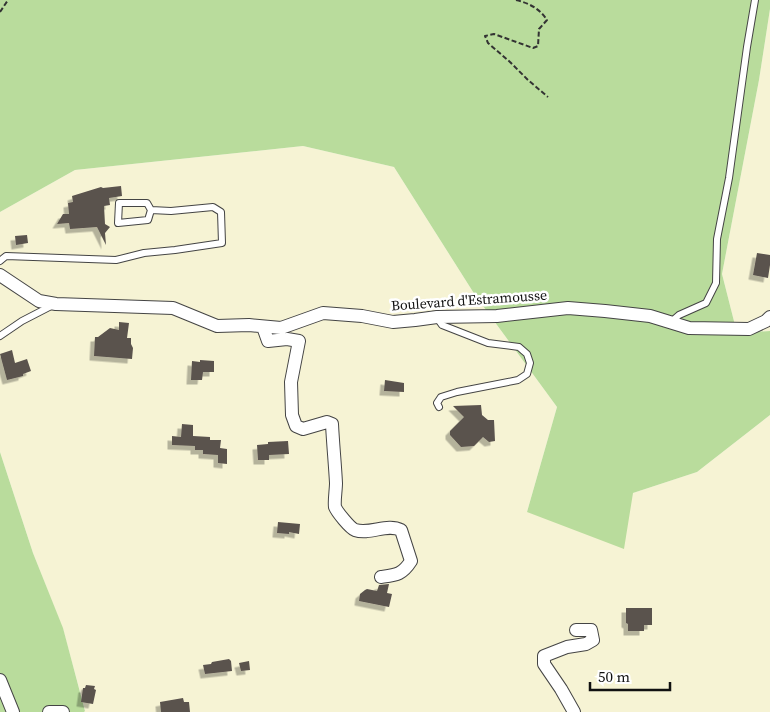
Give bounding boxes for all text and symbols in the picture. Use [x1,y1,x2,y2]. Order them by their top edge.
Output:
street label: Boulevard d'Estramousse [390,285,548,315]
scale bar [590,660,670,692]
text: 50 m [598,666,630,687]

